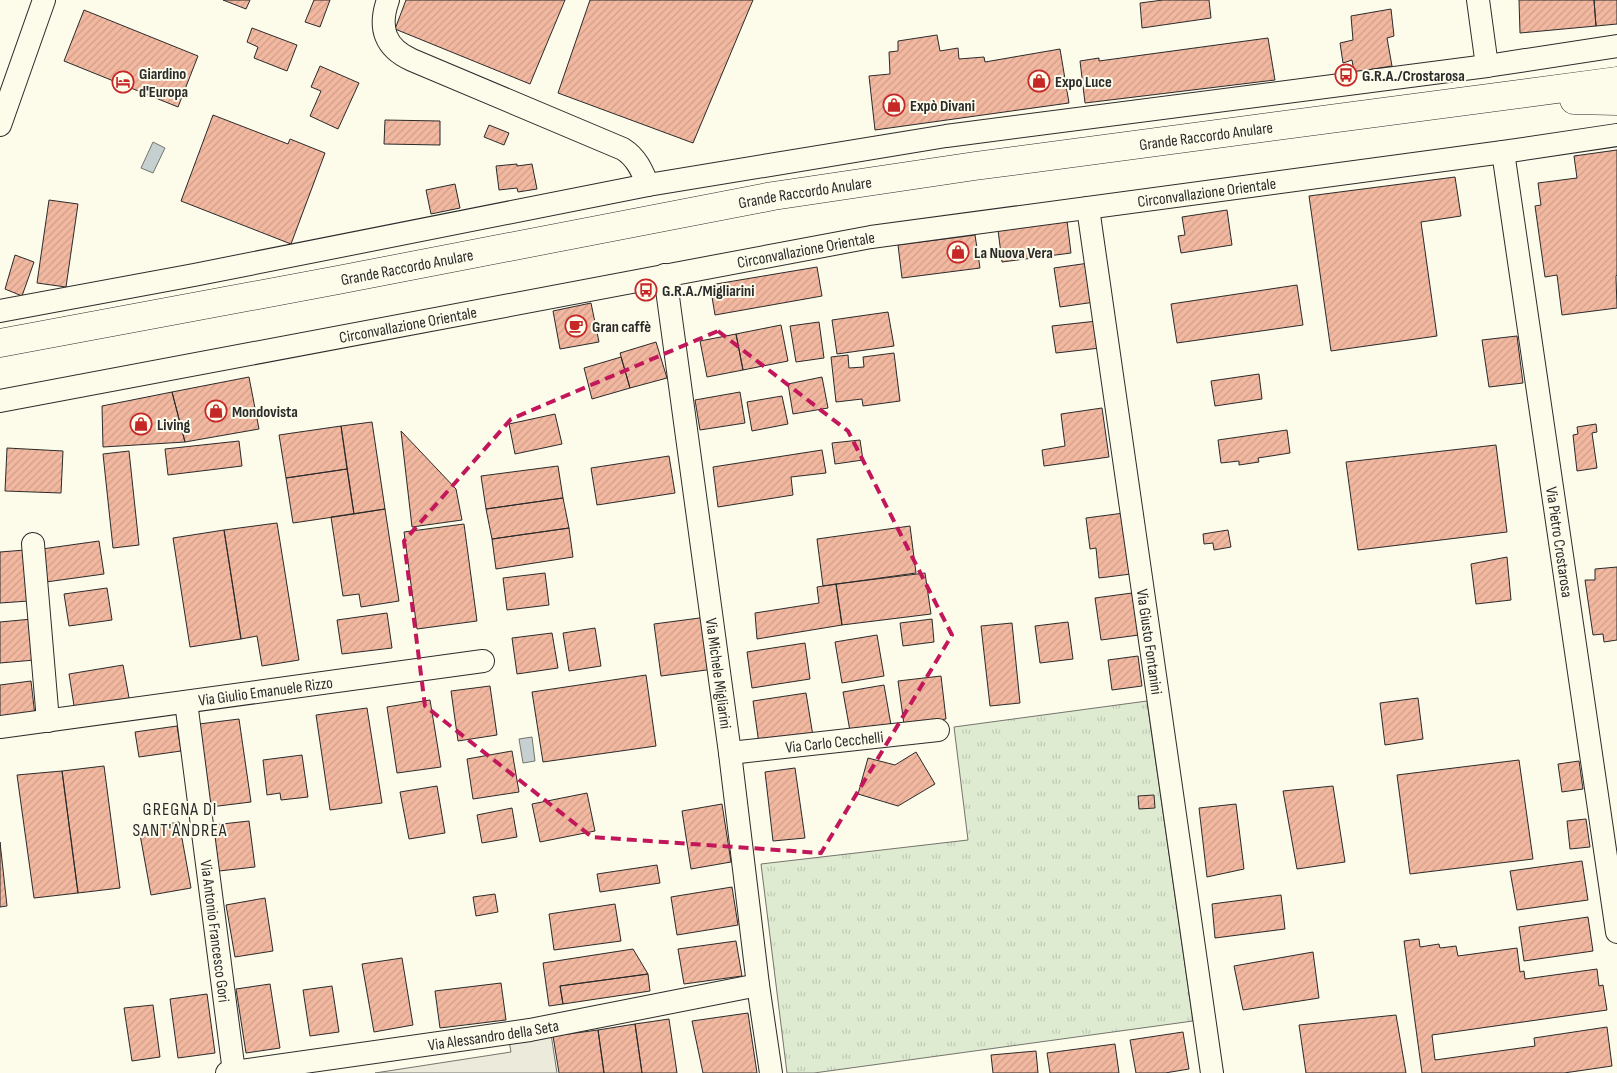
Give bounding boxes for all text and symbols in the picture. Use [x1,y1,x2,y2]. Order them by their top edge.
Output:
bus stop icon: G.R.A./Crostarosa [1334,63,1358,87]
place label: Giardino d'Europa [139,65,188,102]
place label: G.R.A./Crostarosa [1362,67,1465,86]
shop icon: Expo Luce [1027,69,1051,93]
hotel icon: Giardino d'Europa [111,70,135,94]
place label: Expo Luce [1055,73,1112,92]
shop icon: Expò Divani [882,93,906,117]
place label: Expò Divani [910,97,975,116]
street label: Grande Raccordo Anulare [1138,119,1274,155]
street label: Grande Raccordo Anulare [737,173,873,213]
street label: Circonvallazione Orientale [1136,175,1277,212]
street label: Circonvallazione Orientale [736,229,876,273]
shop icon: La Nuova Vera [946,240,970,264]
place label: La Nuova Vera [974,244,1053,263]
street label: Grande Raccordo Anulare [339,246,475,290]
bus stop icon: G.R.A./Migliarini [634,278,658,302]
place label: G.R.A./Migliarini [662,282,754,301]
street label: Circonvallazione Orientale [338,303,478,348]
cafe icon: Gran caffè [564,314,588,338]
place label: Gran caffè [592,318,651,337]
shop icon: Mondovista [204,399,228,423]
place label: Mondovista [232,403,298,422]
shop icon: Living [129,412,153,436]
place label: Living [157,416,191,435]
street label: Via Pietro Crostarosa [1541,485,1576,599]
street label: Via Giusto Fontanini [1132,588,1166,696]
street label: Via Michele Migliarini [701,617,735,730]
street label: Via Giulio Emanuele Rizzo [197,674,334,711]
street label: Via Carlo Cecchelli [784,728,885,758]
district label: GREGNA DI SANT'ANDREA [133,799,227,841]
street label: Via Antonio Francesco Gori [196,859,233,1004]
street label: Via Alessandro della Seta [427,1017,561,1055]

